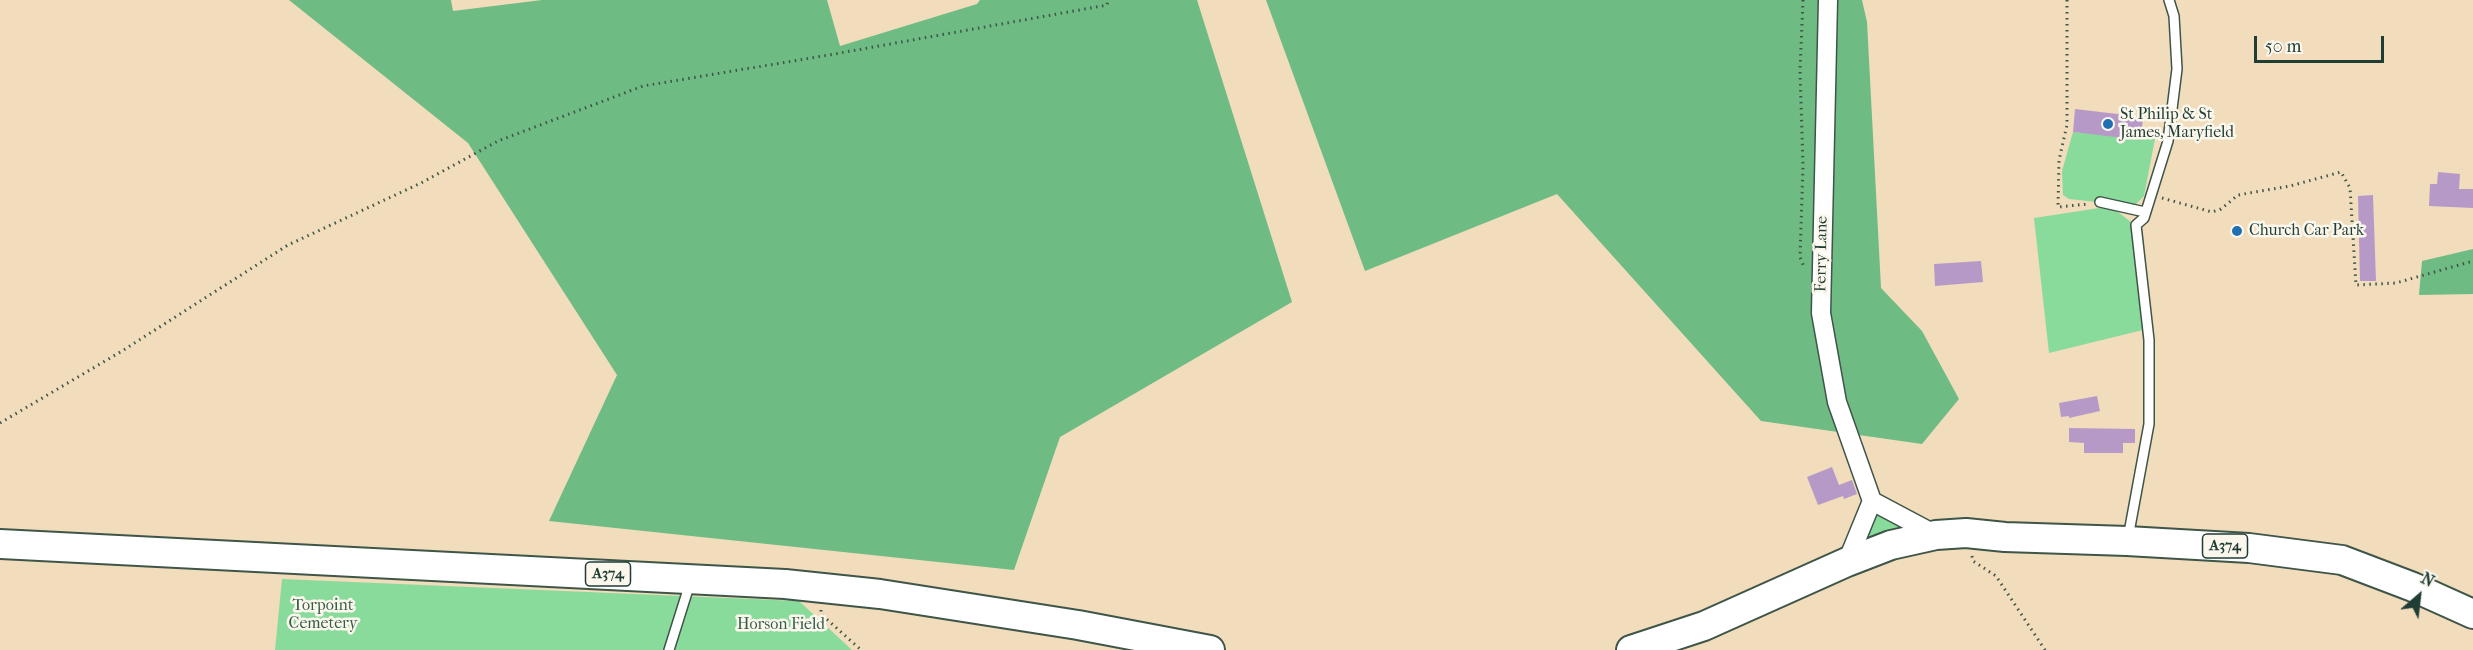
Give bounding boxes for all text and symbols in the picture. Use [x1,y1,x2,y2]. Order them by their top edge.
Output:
scale bar [2257,24,2388,62]
text: 50 m [2265,36,2301,57]
place label: St Philip & St James, Maryfield [2120,105,2234,143]
marker: St Philip & St James, Maryfield [2101,117,2115,131]
street label: Ferry Lane [1812,216,1832,292]
place label: Church Car Park [2249,221,2364,241]
marker: Church Car Park [2230,224,2244,238]
road number: A374 [2202,534,2248,558]
road number: A374 [586,562,630,586]
north arrow [2389,566,2449,626]
text: N [2418,568,2437,591]
park label: Torpoint Cemetery [289,596,357,634]
park label: Horson Field [737,615,825,635]

